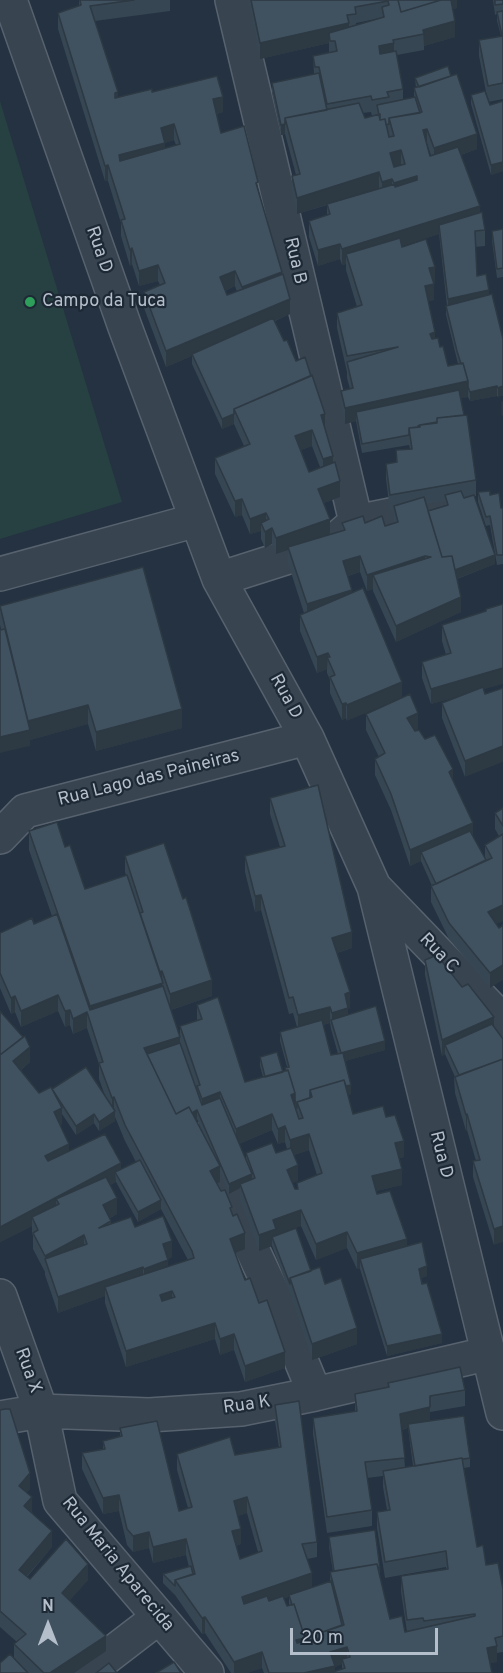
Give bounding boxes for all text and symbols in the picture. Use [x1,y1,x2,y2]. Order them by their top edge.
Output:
street label: Rua D [80,224,116,276]
street label: Rua B [278,235,310,287]
place label: Campo da Tuca [42,291,165,313]
marker: Campo da Tuca [23,295,37,309]
street label: Rua D [264,671,306,723]
street label: Rua Lago das Paineiras [56,746,242,812]
street label: Rua C [414,929,462,979]
street label: Rua D [424,1129,456,1181]
street label: Rua X [9,1345,45,1397]
street label: Rua K [222,1392,272,1420]
street label: Rua Maria Aparecida [56,1493,178,1637]
north arrow [18,1595,78,1655]
text: N [42,1597,54,1617]
scale bar [293,1616,442,1654]
text: 20 m [301,1627,343,1650]

